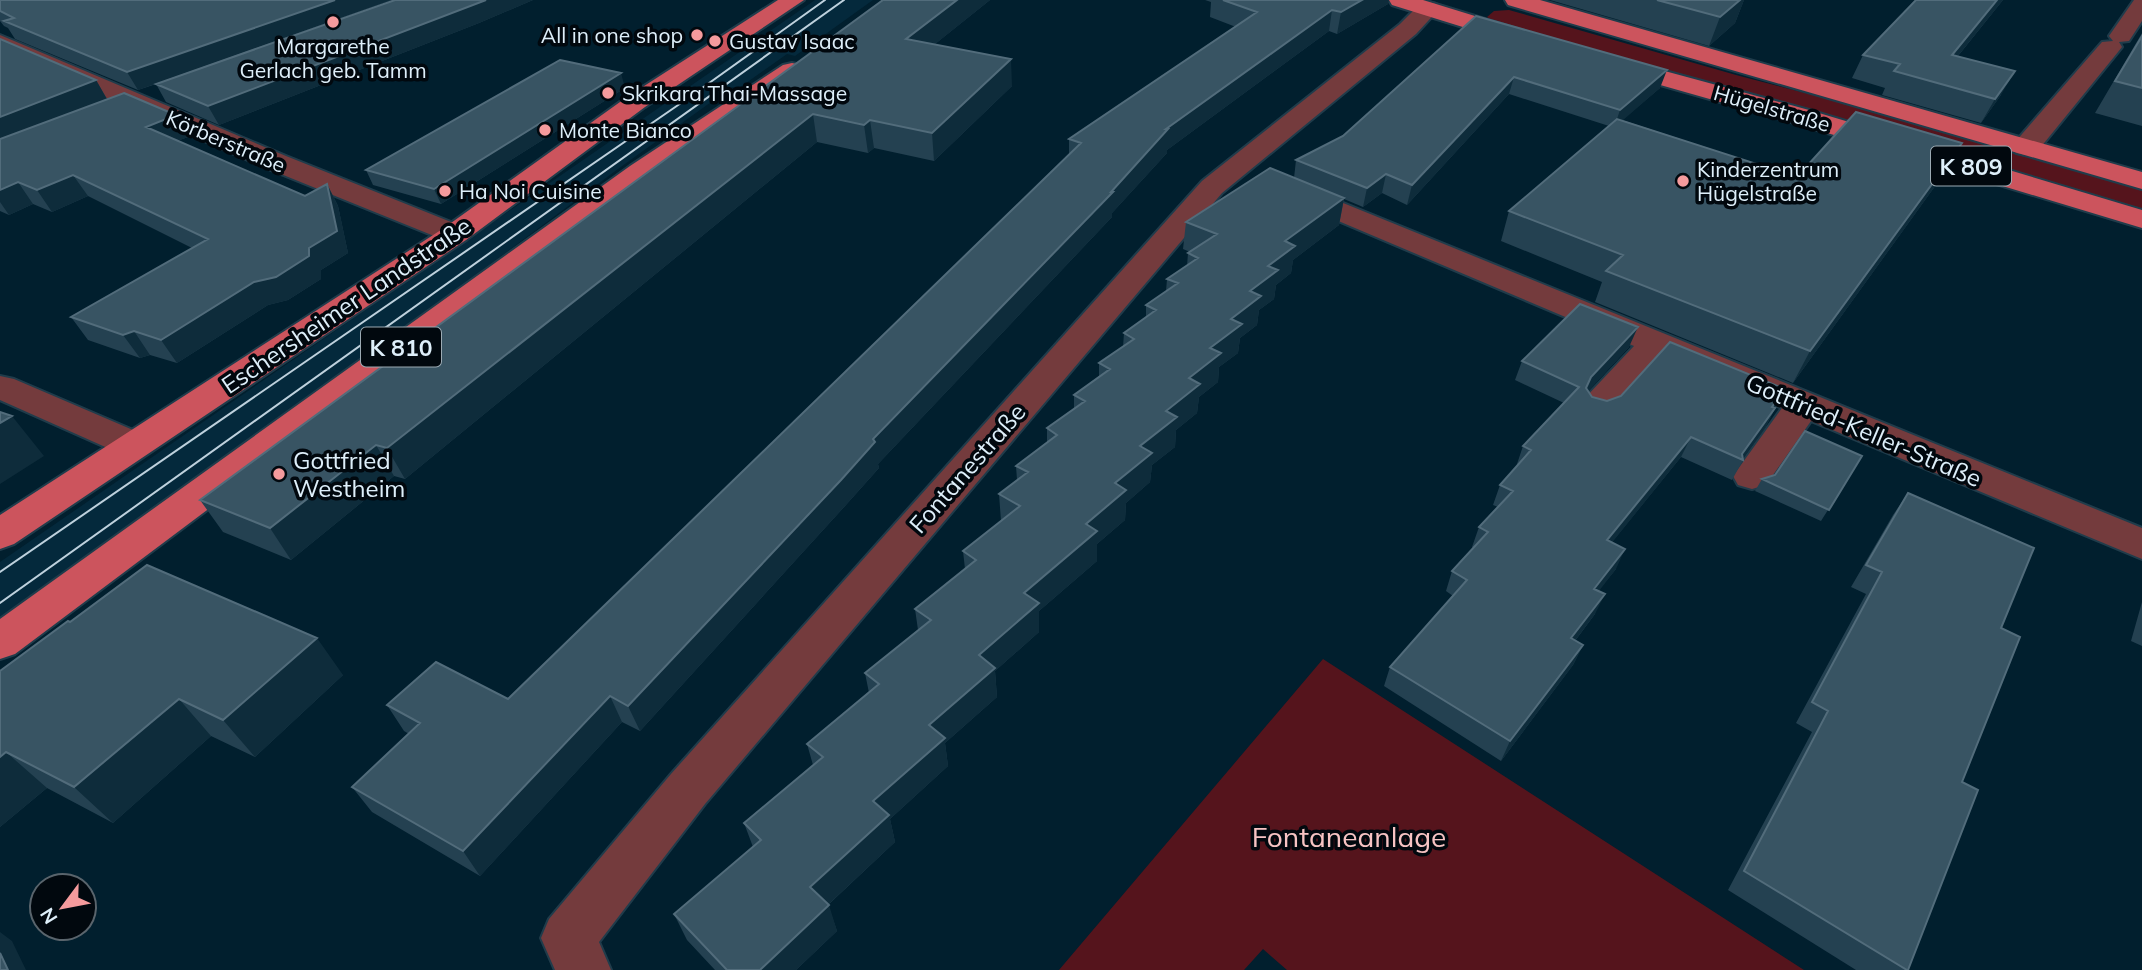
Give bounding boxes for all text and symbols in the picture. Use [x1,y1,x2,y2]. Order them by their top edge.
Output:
marker: Margarethe Gerlach geb. Tamm [325,14,341,30]
place label: All in one shop [541,22,683,48]
marker: All in one shop [689,27,705,43]
place label: Gustav Isaac [729,28,855,54]
place label: Margarethe Gerlach geb. Tamm [239,33,427,83]
marker: Gustav Isaac [707,33,723,49]
street label: Hügelstraße [1711,79,1833,137]
place label: Skrikara Thai-Massage [622,80,847,106]
marker: Skrikara Thai-Massage [600,85,616,101]
street label: Körberstraße [163,104,289,178]
place label: Monte Bianco [559,117,692,143]
marker: Monte Bianco [537,122,553,138]
road number: K 809 [1931,146,2011,186]
place label: Kinderzentrum Hügelstraße [1697,156,1839,206]
marker: Kinderzentrum Hügelstraße [1675,173,1691,189]
place label: Ha Noi Cuisine [459,178,602,204]
marker: Ha Noi Cuisine [437,183,453,199]
street label: Eschersheimer Landstraße [215,210,477,400]
road number: K 810 [361,328,441,366]
street label: Gottfried-Keller-Straße [1742,367,1986,493]
street label: Fontanestraße [902,397,1032,539]
place label: Gottfried Westheim [293,445,405,503]
marker: Gottfried Westheim [271,466,287,482]
park label: Fontaneanlage [1252,819,1446,854]
north arrow [28,872,98,942]
text: N [35,904,63,928]

